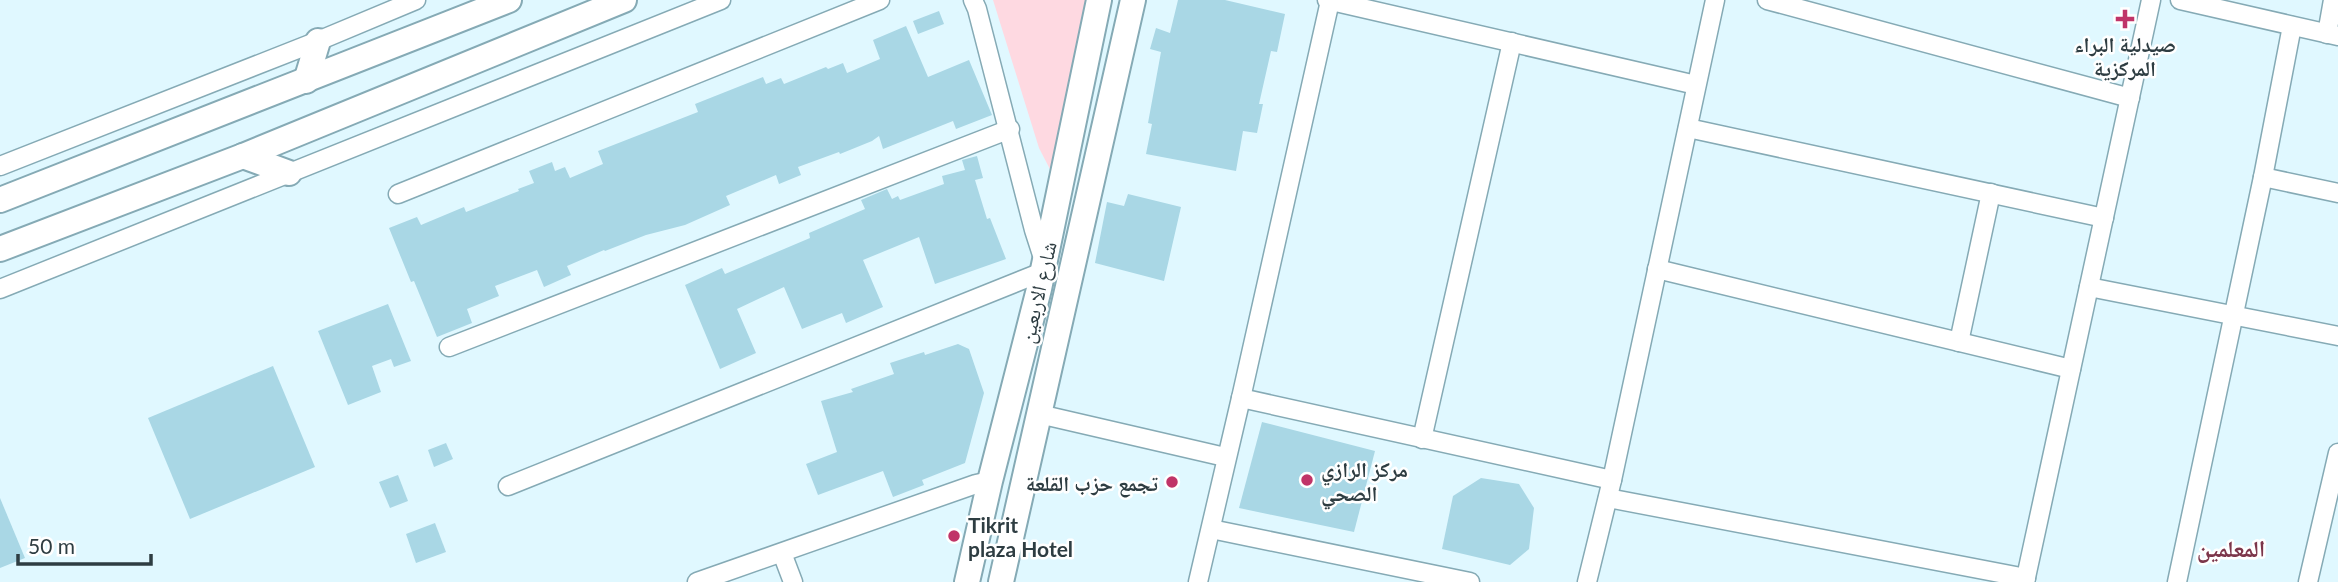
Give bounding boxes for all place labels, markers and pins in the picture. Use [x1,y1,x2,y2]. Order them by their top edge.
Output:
marker: صيدلية البراء المركزية [2117,11,2133,27]
place label: صيدلية البراء المركزية [2074,31,2176,81]
place label: مركز الرازي الصحي [1321,456,1408,510]
place label: تجمع حزب القلعة [1026,470,1158,498]
marker: مركز الرازي الصحي [1299,472,1315,488]
marker: تجمع حزب القلعة [1164,474,1180,490]
place label: Tikrit plaza Hotel [968,512,1073,561]
marker: Tikrit plaza Hotel [946,528,962,544]

